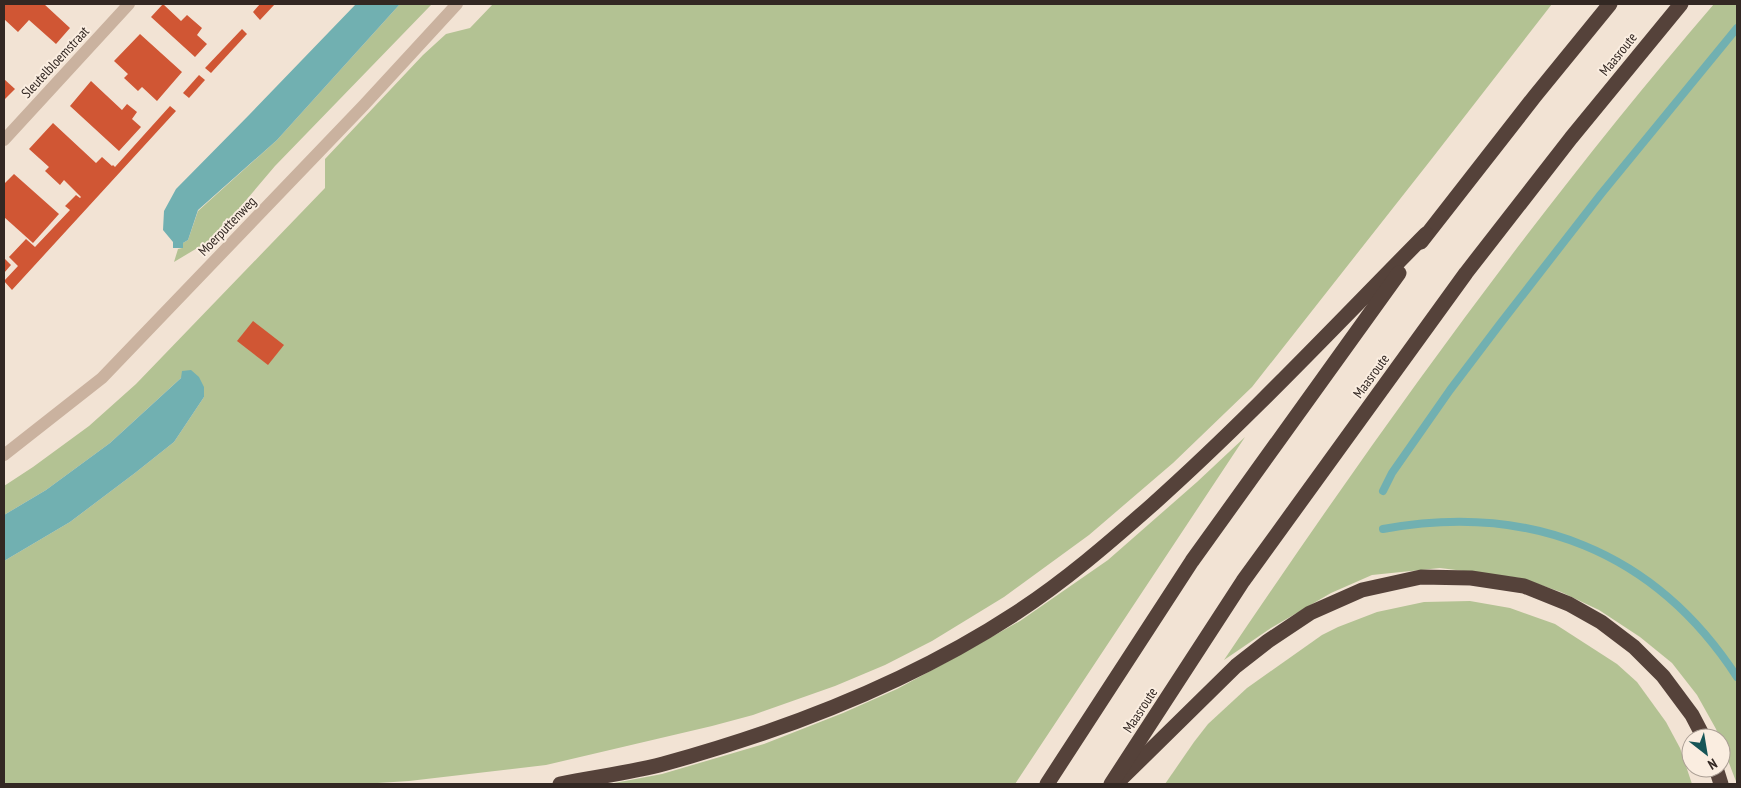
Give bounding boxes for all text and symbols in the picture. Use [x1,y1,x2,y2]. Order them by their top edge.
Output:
street label: Sleutelbloemstraat [17,22,93,102]
street label: Maasroute [1595,29,1641,79]
street label: Moerputtenweg [194,192,260,260]
street label: Maasroute [1349,350,1393,402]
street label: Maasroute [1119,684,1161,736]
north arrow [1681,728,1731,778]
text: N [1705,754,1721,774]

